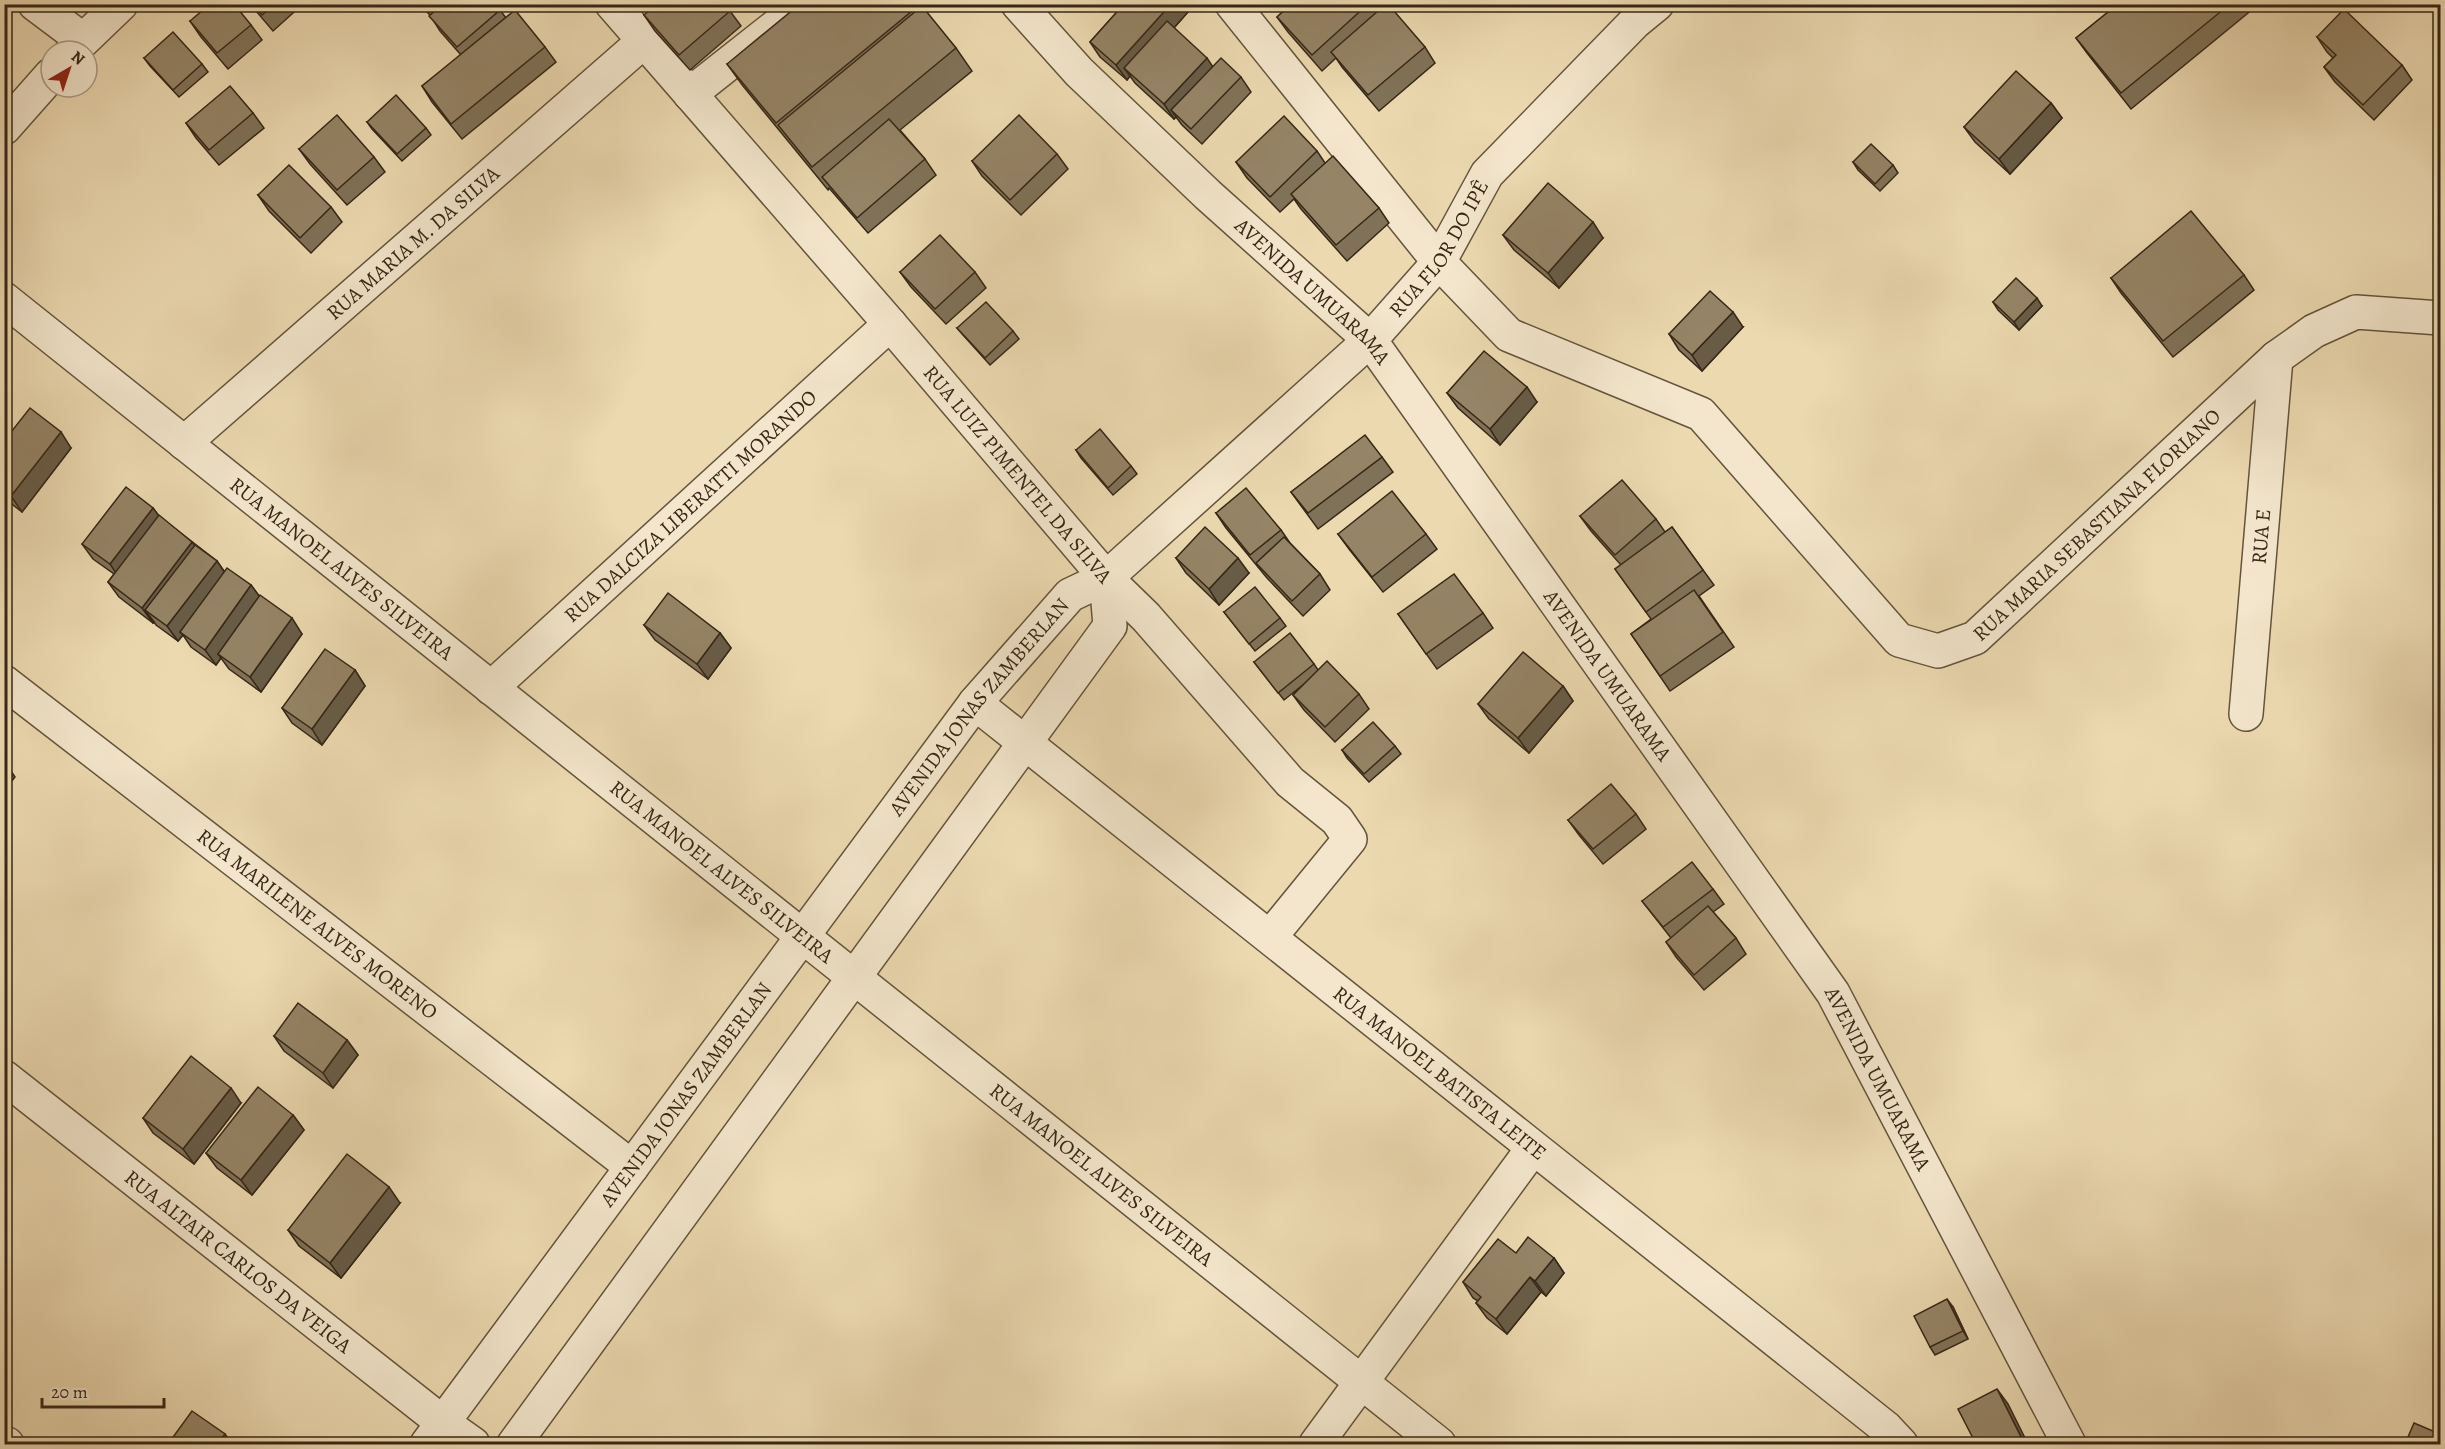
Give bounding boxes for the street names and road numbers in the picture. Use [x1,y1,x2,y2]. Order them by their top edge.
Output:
street label: RUA MARIA M. DA SILVA [320,159,506,326]
street label: RUA FLOR DO IPÊ [1383,175,1495,323]
street label: AVENIDA UMUARAMA [1228,211,1397,371]
street label: RUA LUIZ PIMENTEL DA SILVA [917,359,1119,590]
street label: RUA DALCIZA LIBERATTI MORANDO [558,383,823,629]
street label: RUA MARIA SEBASTIANA FLORIANO [1966,402,2227,647]
street label: RUA MANOEL ALVES SILVEIRA [224,470,460,667]
street label: RUA E [2245,508,2277,565]
street label: AVENIDA UMUARAMA [1537,583,1679,767]
street label: AVENIDA JONAS ZAMBERLAN [882,592,1075,822]
street label: RUA MANOEL ALVES SILVEIRA [604,774,840,970]
street label: RUA MARILENE ALVES MORENO [191,822,444,1026]
street label: AVENIDA JONAS ZAMBERLAN [593,976,778,1213]
street label: RUA MANOEL BATISTA LEITE [1327,979,1552,1167]
street label: AVENIDA UMUARAMA [1818,981,1938,1176]
street label: RUA MANOEL ALVES SILVEIRA [984,1077,1220,1273]
street label: RUA ALTAIR CARLOS DA VEIGA [119,1163,358,1360]

